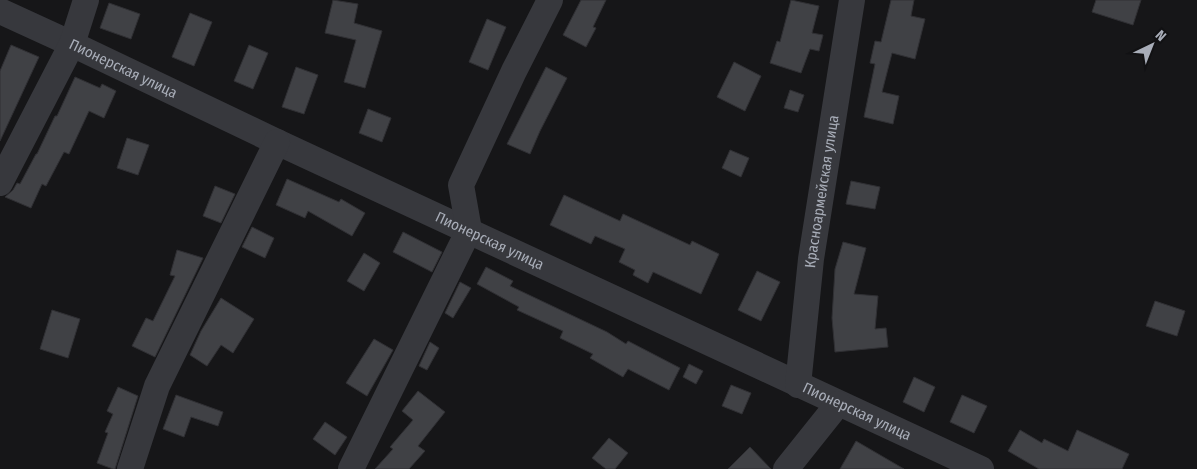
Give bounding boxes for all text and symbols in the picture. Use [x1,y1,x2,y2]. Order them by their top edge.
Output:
north arrow [1127,20,1177,70]
text: N [1152,27,1169,45]
street label: Пионерская улица [66,35,180,102]
street label: Красноармейская улица [801,114,843,269]
street label: Пионерская улица [433,208,547,274]
street label: Пионерская улица [800,378,914,444]

